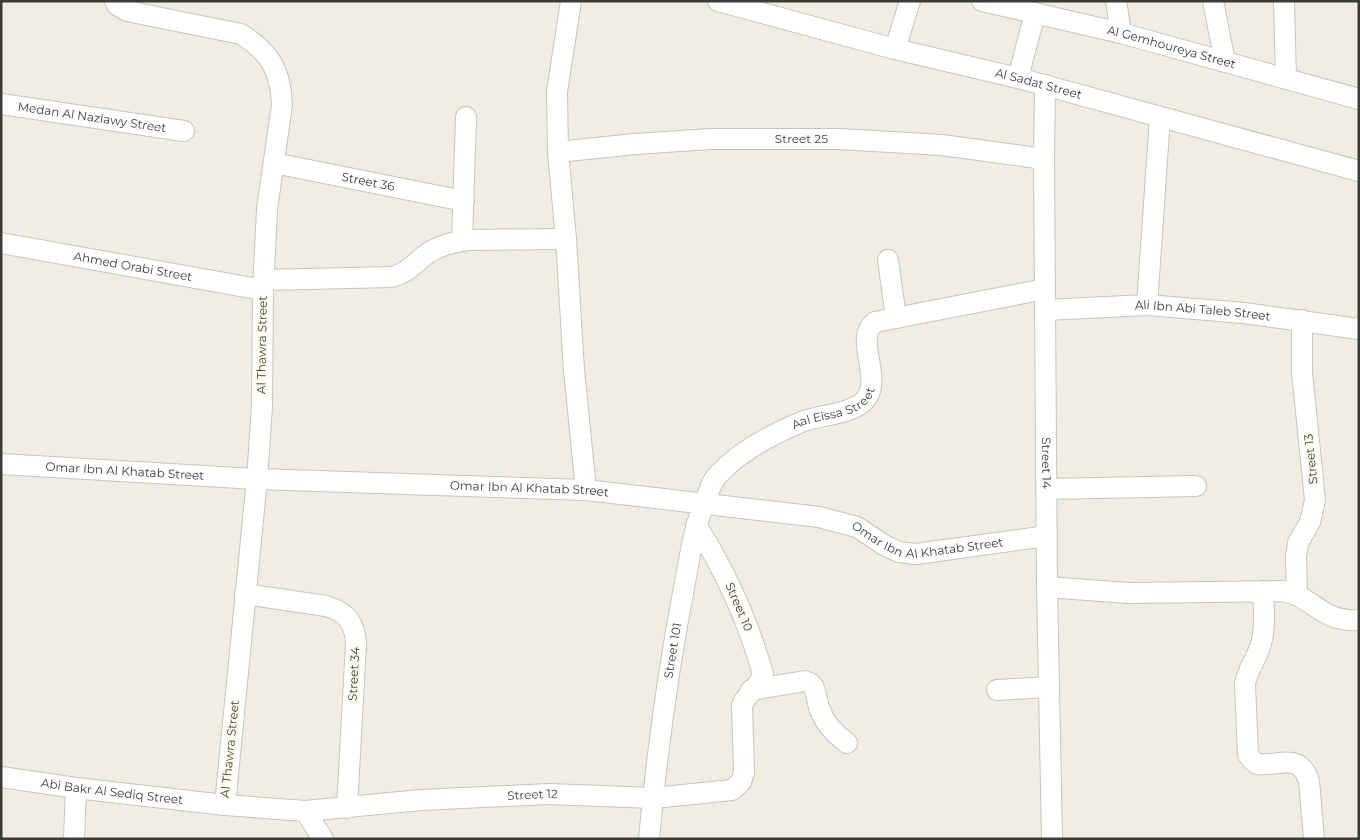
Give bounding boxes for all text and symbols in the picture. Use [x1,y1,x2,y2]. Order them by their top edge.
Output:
street label: Al Gemhoureya Street [1106,22,1238,72]
street label: Al Sadat Street [994,65,1084,102]
street label: Medan Al Nazlawy Street [17,99,167,135]
street label: Street 25 [775,131,828,146]
street label: Street 36 [341,169,396,194]
street label: Ahmed Orabi Street [72,248,194,284]
street label: Al Thawra Street [253,296,270,394]
street label: Ali Ibn Abi Taleb Street [1134,297,1272,324]
street label: Aal Eissa Street [789,386,878,432]
street label: Street 13 [1300,433,1321,485]
street label: Street 14 [1039,437,1054,489]
street label: Omar Ibn Al Khatab Street [45,459,205,483]
street label: Omar Ibn Al Khatab Street [450,477,610,500]
street label: Omar Ibn Al Khatab Street [849,518,1004,561]
street label: Street 10 [722,580,756,634]
street label: Street 101 [661,622,684,679]
street label: Street 34 [345,646,362,701]
street label: Al Thawra Street [217,699,242,799]
street label: Abi Bakr Al Sediq Street [40,775,184,807]
street label: Street 12 [507,786,558,803]

